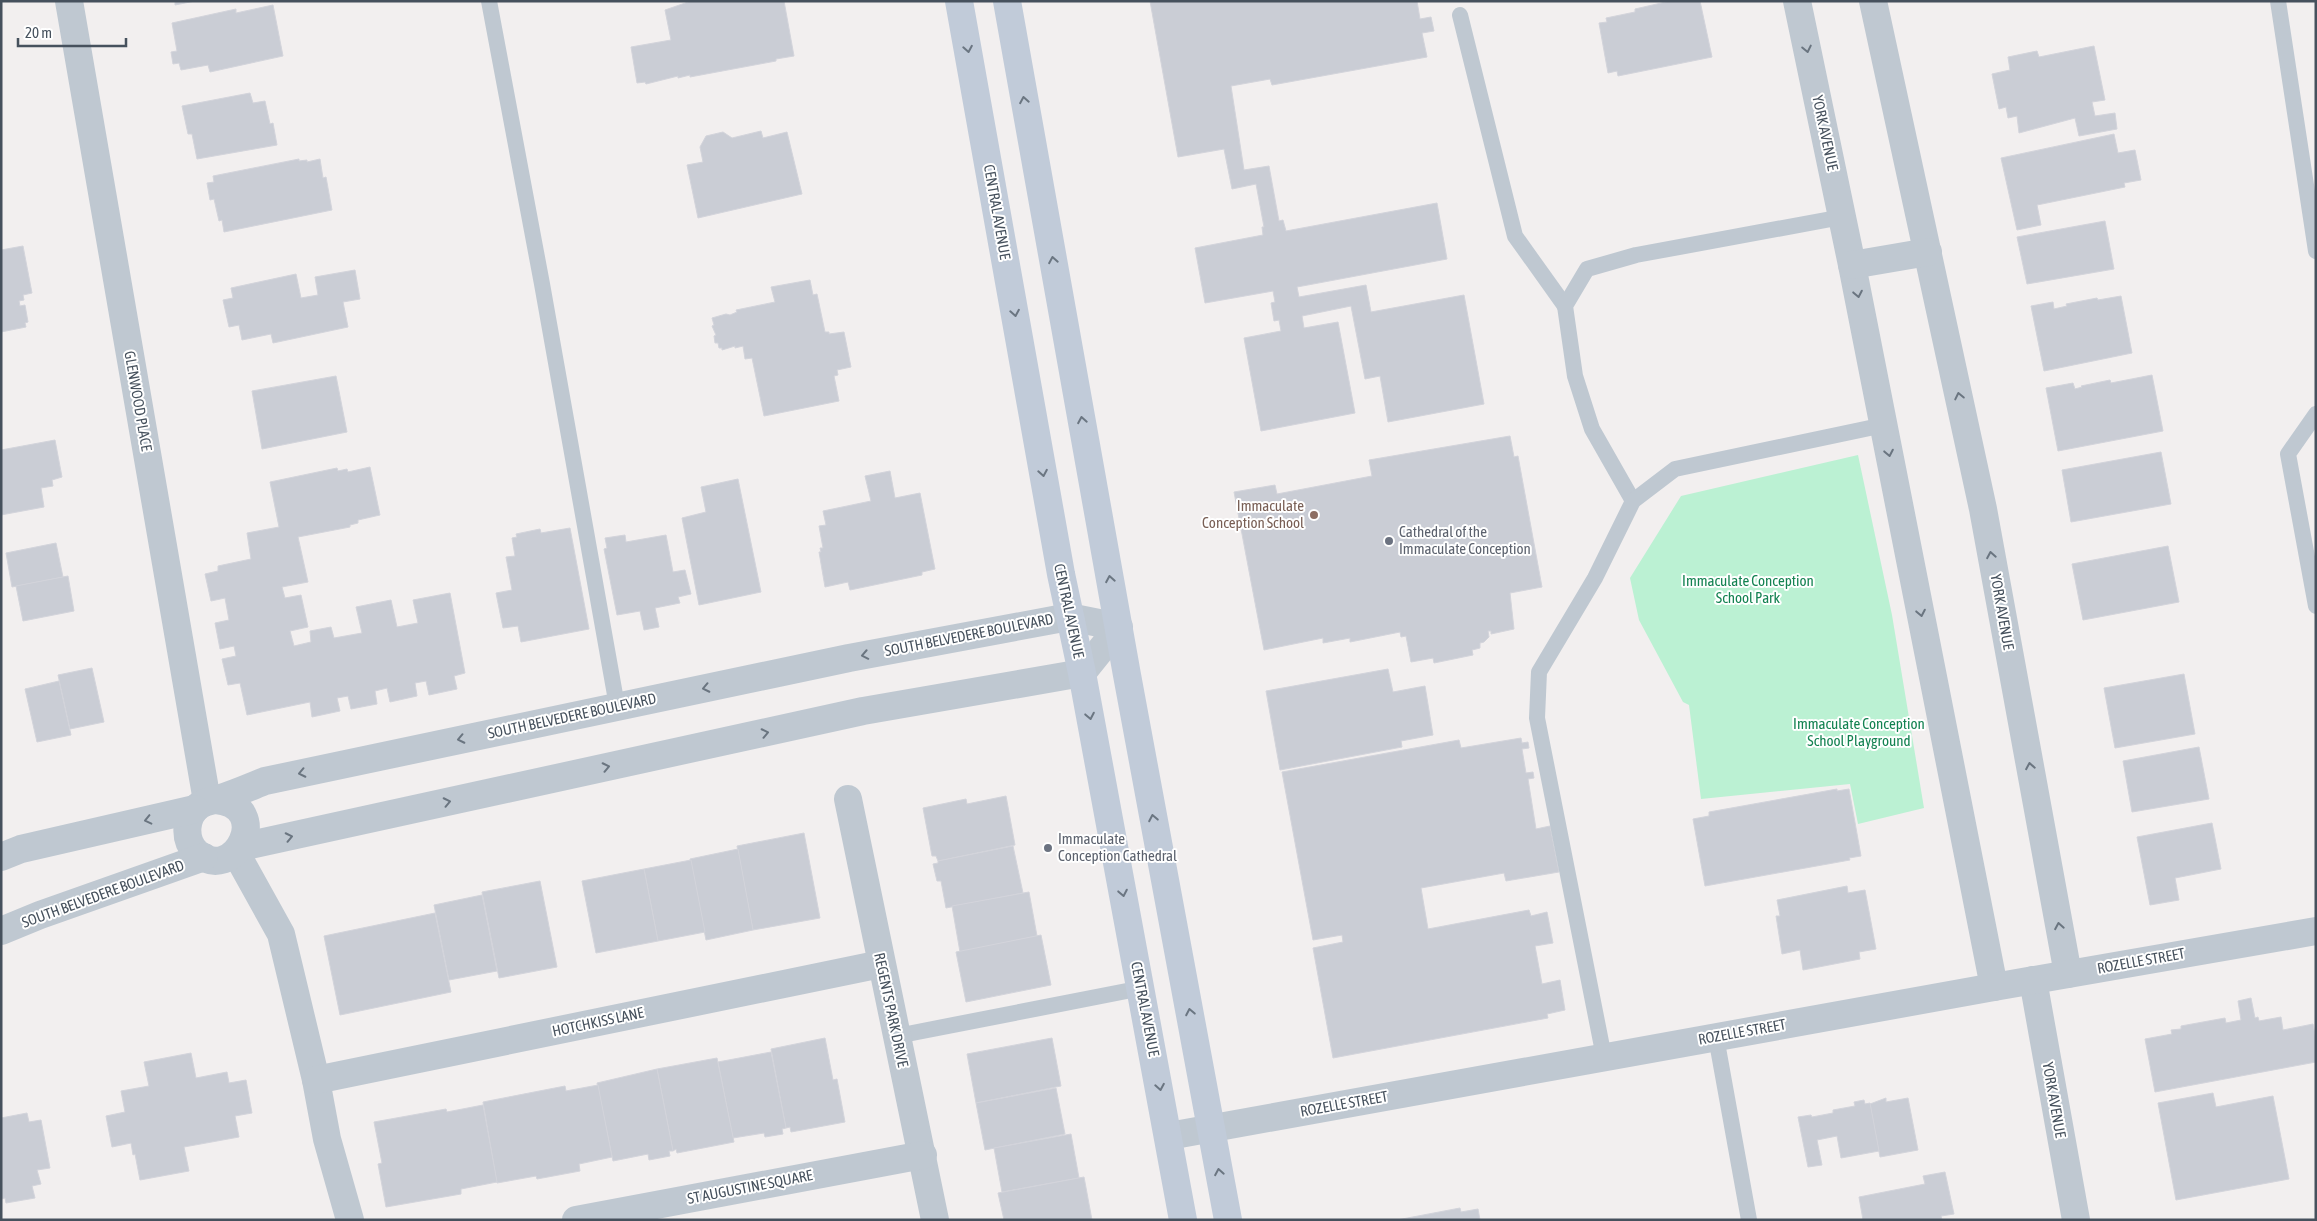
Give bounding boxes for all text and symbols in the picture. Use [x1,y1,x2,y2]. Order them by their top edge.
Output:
scale bar [18,15,125,47]
text: 20 m [25,24,52,41]
one-way arrow [962,45,973,54]
one-way arrow [1801,45,1812,53]
street label: YORK AVENUE [1809,94,1842,173]
one-way arrow [1020,95,1030,104]
street label: CENTRAL AVENUE [981,163,1014,261]
one-way arrow [1048,255,1058,264]
one-way arrow [1852,289,1863,298]
one-way arrow [1009,308,1019,317]
street label: GLENWOOD PLACE [121,350,156,453]
one-way arrow [1954,391,1965,400]
one-way arrow [1077,415,1087,424]
one-way arrow [1884,449,1894,457]
one-way arrow [1037,468,1047,477]
place label: Immaculate Conception School [1202,497,1304,531]
marker: Immaculate Conception School [1308,509,1320,521]
place label: Cathedral of the Immaculate Conception [1399,523,1531,557]
marker: Cathedral of the Immaculate Conception [1383,535,1395,547]
one-way arrow [1987,550,1997,559]
street label: CENTRAL AVENUE [1051,562,1088,660]
park label: Immaculate Conception School Park [1682,572,1814,606]
street label: YORK AVENUE [1987,573,2018,652]
one-way arrow [1106,575,1116,584]
one-way arrow [1915,608,1925,617]
street label: SOUTH BELVEDERE BOULEVARD [883,610,1055,659]
one-way arrow [860,649,869,660]
one-way arrow [701,682,710,693]
street label: SOUTH BELVEDERE BOULEVARD [486,689,658,742]
one-way arrow [1084,711,1095,720]
park label: Immaculate Conception School Playground [1793,715,1925,749]
one-way arrow [761,728,769,739]
one-way arrow [457,733,465,744]
one-way arrow [602,762,611,773]
one-way arrow [2025,762,2036,771]
one-way arrow [298,767,307,778]
one-way arrow [443,797,452,808]
one-way arrow [143,814,152,825]
one-way arrow [1149,814,1159,822]
place label: Immaculate Conception Cathedral [1058,830,1177,864]
one-way arrow [284,832,293,842]
marker: Immaculate Conception Cathedral [1042,842,1054,854]
street label: SOUTH BELVEDERE BOULEVARD [19,856,186,931]
one-way arrow [1118,888,1128,897]
one-way arrow [2055,922,2065,931]
street label: ROZELLE STREET [2096,944,2186,977]
street label: REGENTS PARK DRIVE [871,951,912,1069]
street label: CENTRAL AVENUE [1128,960,1163,1058]
street label: HOTCHKISS LANE [551,1003,646,1040]
one-way arrow [1185,1008,1195,1016]
street label: ROZELLE STREET [1697,1015,1787,1048]
street label: YORK AVENUE [2039,1061,2070,1140]
one-way arrow [1154,1082,1164,1091]
street label: ROZELLE STREET [1299,1087,1389,1120]
street label: ST AUGUSTINE SQUARE [686,1166,814,1207]
one-way arrow [1215,1167,1225,1176]

